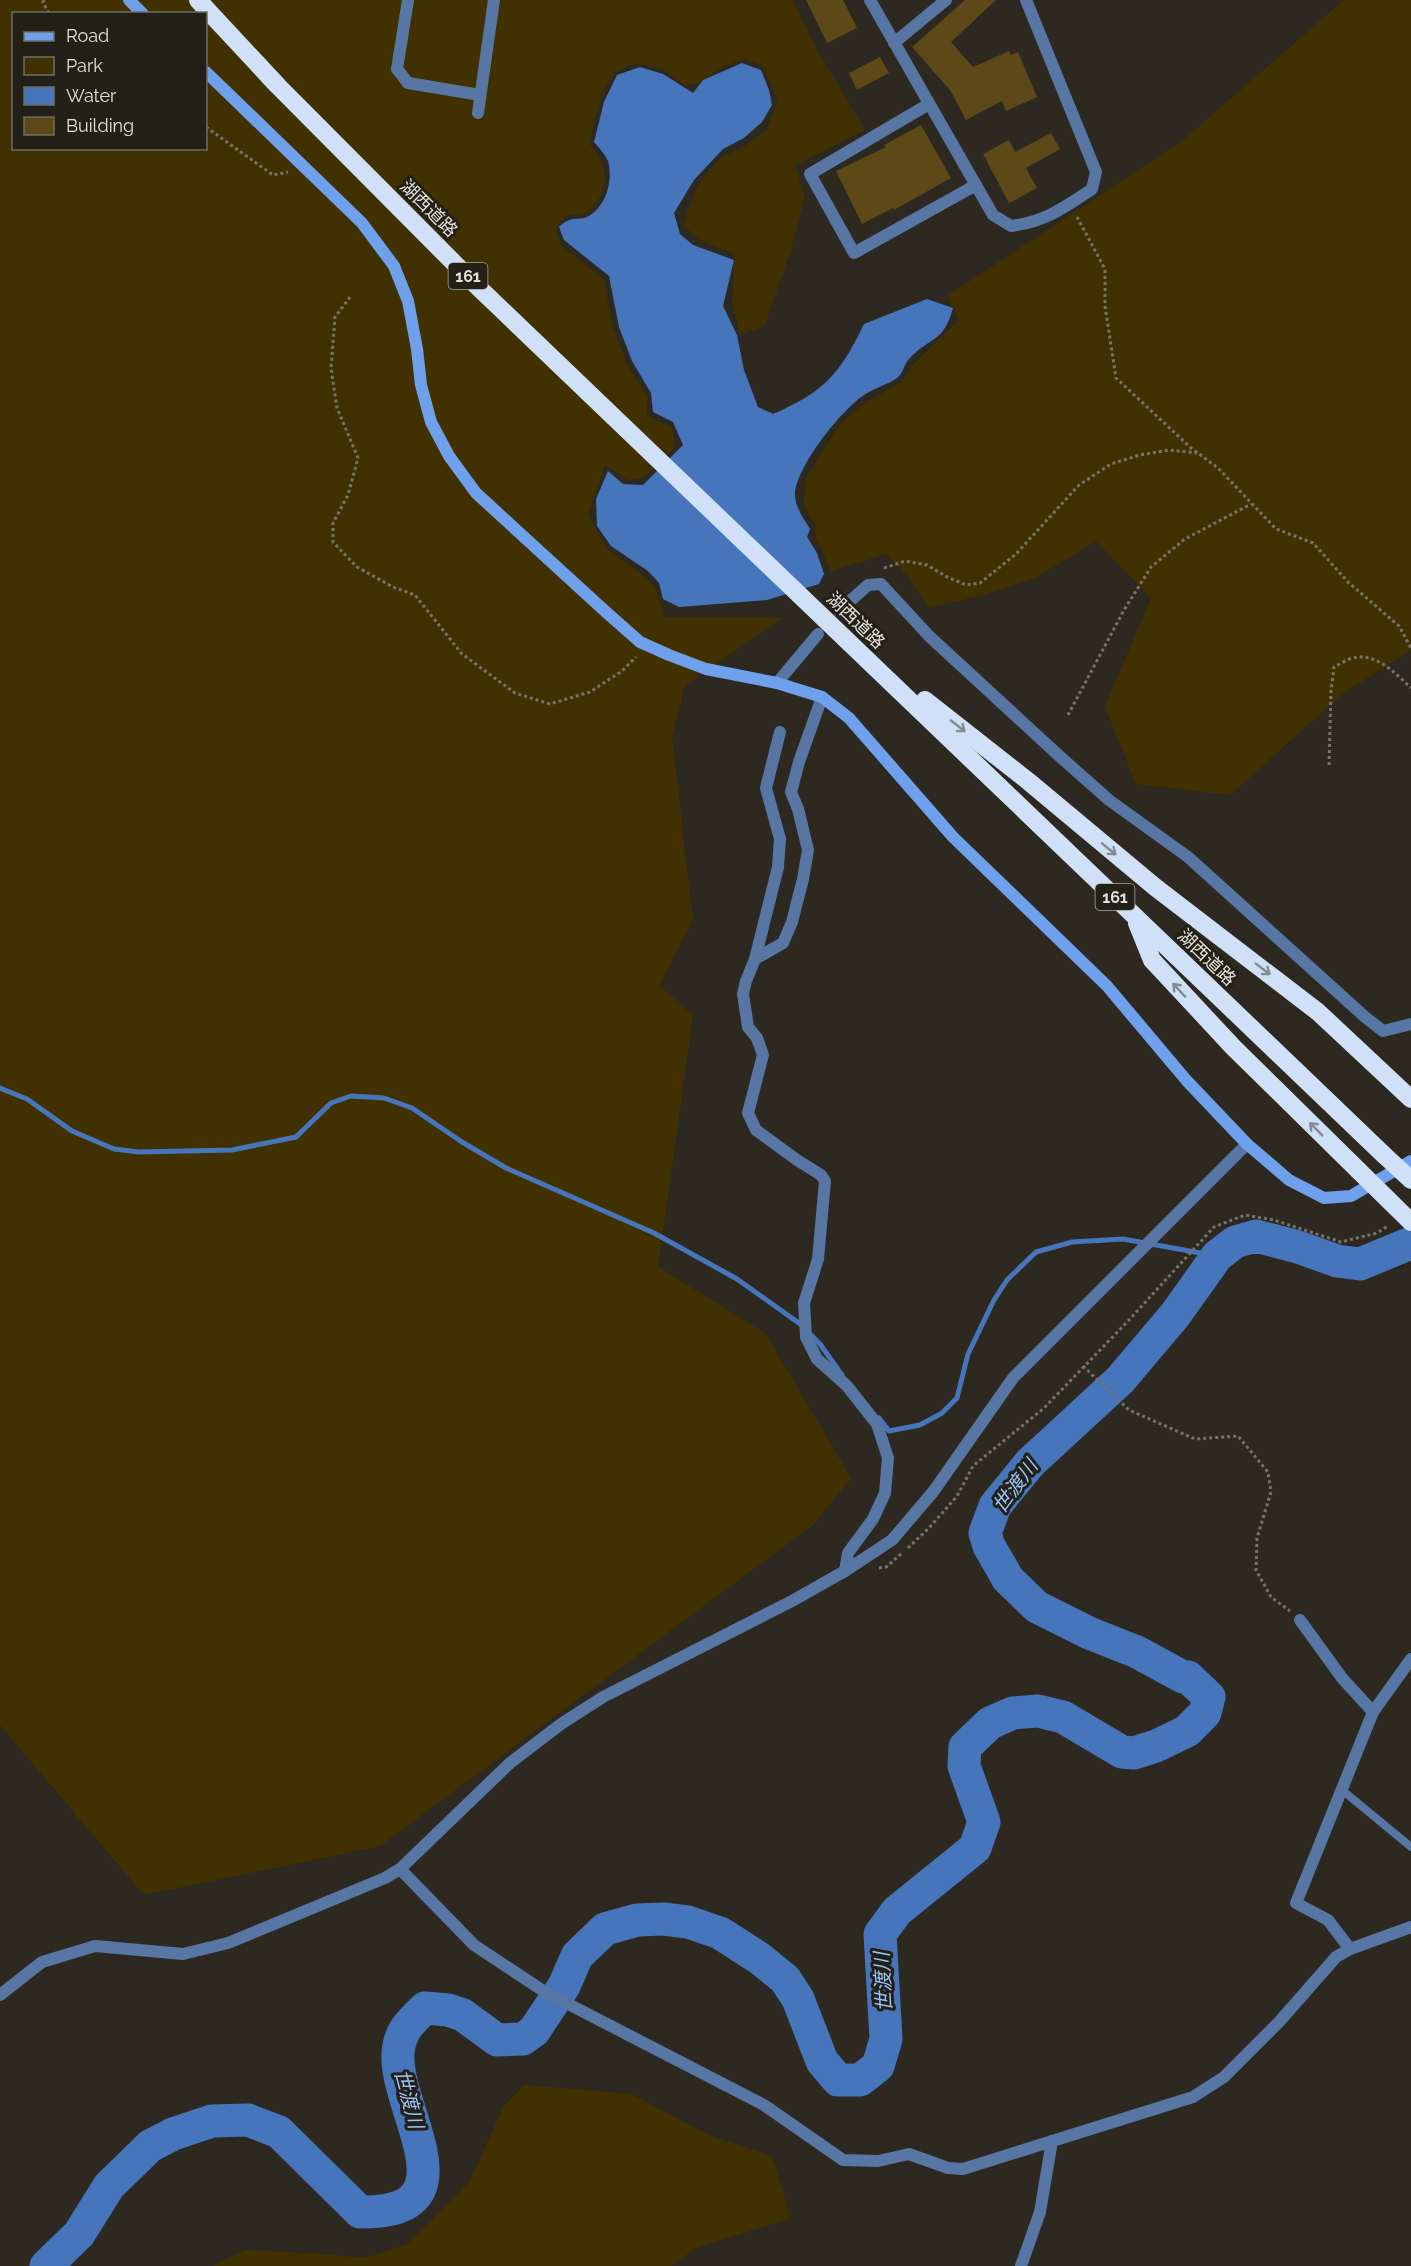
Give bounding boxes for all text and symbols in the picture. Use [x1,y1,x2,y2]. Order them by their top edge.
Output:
legend [12,12,207,150]
text: Road [66,25,109,46]
text: Park [66,55,103,76]
text: Water [66,85,117,106]
text: Building [66,115,134,136]
street label: 湖西道路 [396,175,462,241]
road number: 161 [448,263,488,289]
street label: 湖西道路 [823,587,889,653]
one-way arrow [950,720,966,733]
one-way arrow [1101,843,1117,856]
road number: 161 [1096,884,1134,910]
street label: 湖西道路 [1174,924,1240,990]
one-way arrow [1254,963,1270,976]
one-way arrow [1172,982,1187,997]
one-way arrow [1308,1121,1323,1136]
water label: 世渡川 [987,1453,1044,1517]
water label: 世渡川 [869,1949,897,2013]
water label: 世渡川 [390,2067,429,2133]

